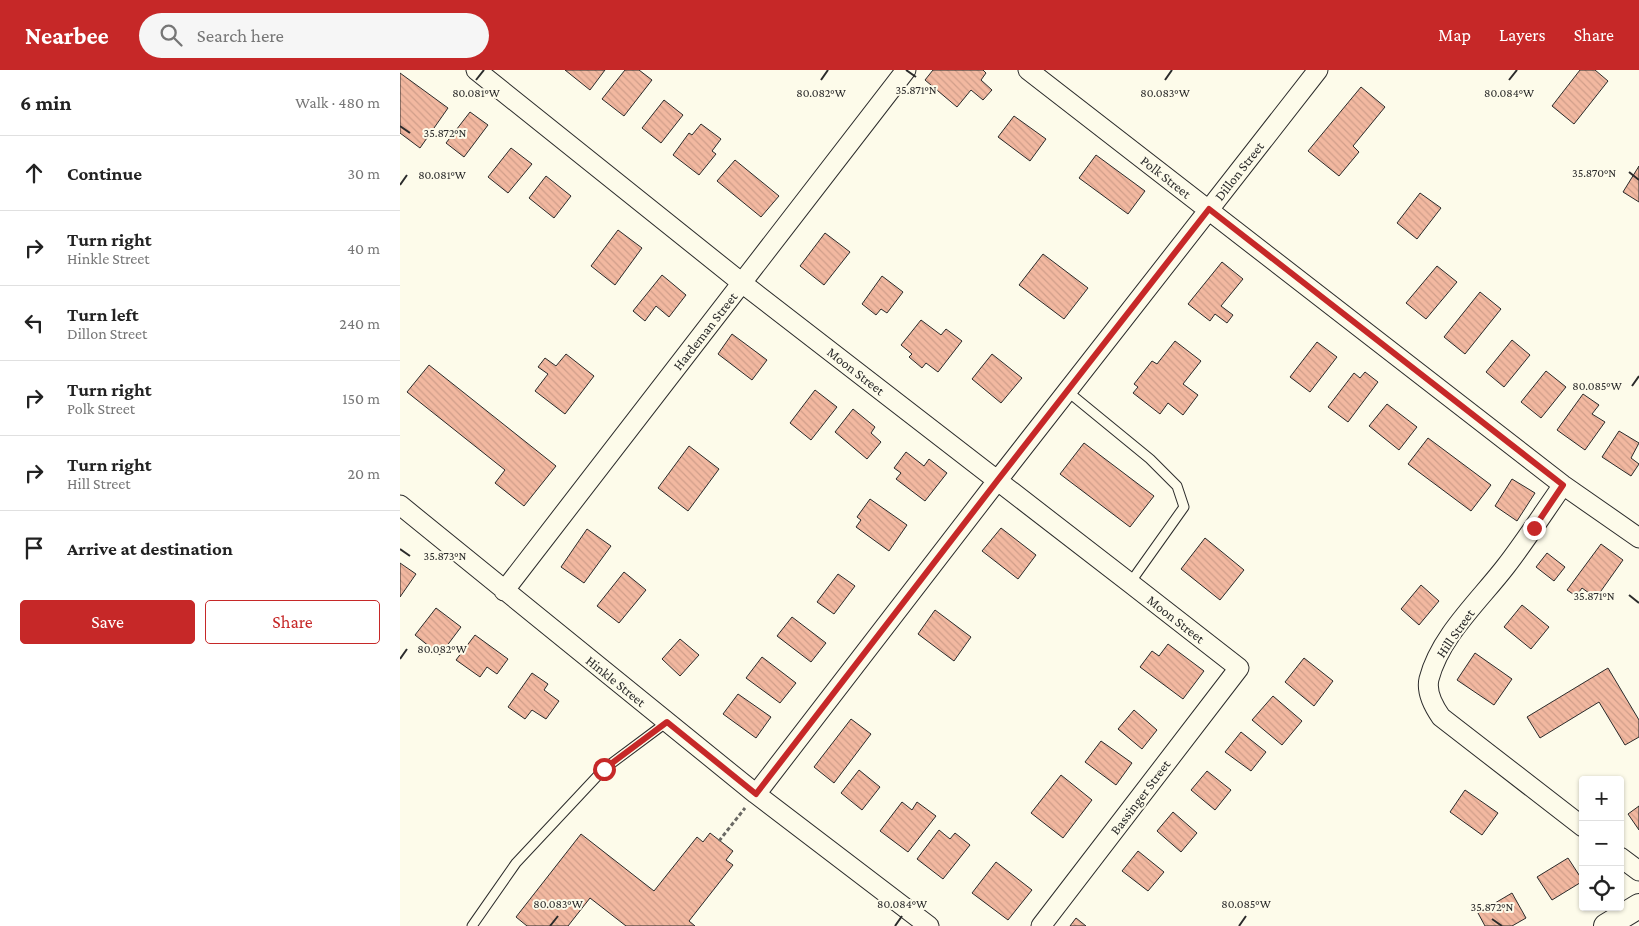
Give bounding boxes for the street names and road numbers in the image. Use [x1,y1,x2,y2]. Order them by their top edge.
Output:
street label: Dillon Street [1211,138,1267,204]
street label: Polk Street [1138,152,1195,202]
street label: Hardeman Street [670,289,741,373]
street label: Moon Street [824,344,888,399]
street label: Moon Street [1144,592,1208,647]
street label: Hill Street [1432,605,1478,660]
street label: Hinkle Street [583,652,649,710]
street label: Bassinger Street [1107,756,1174,838]

